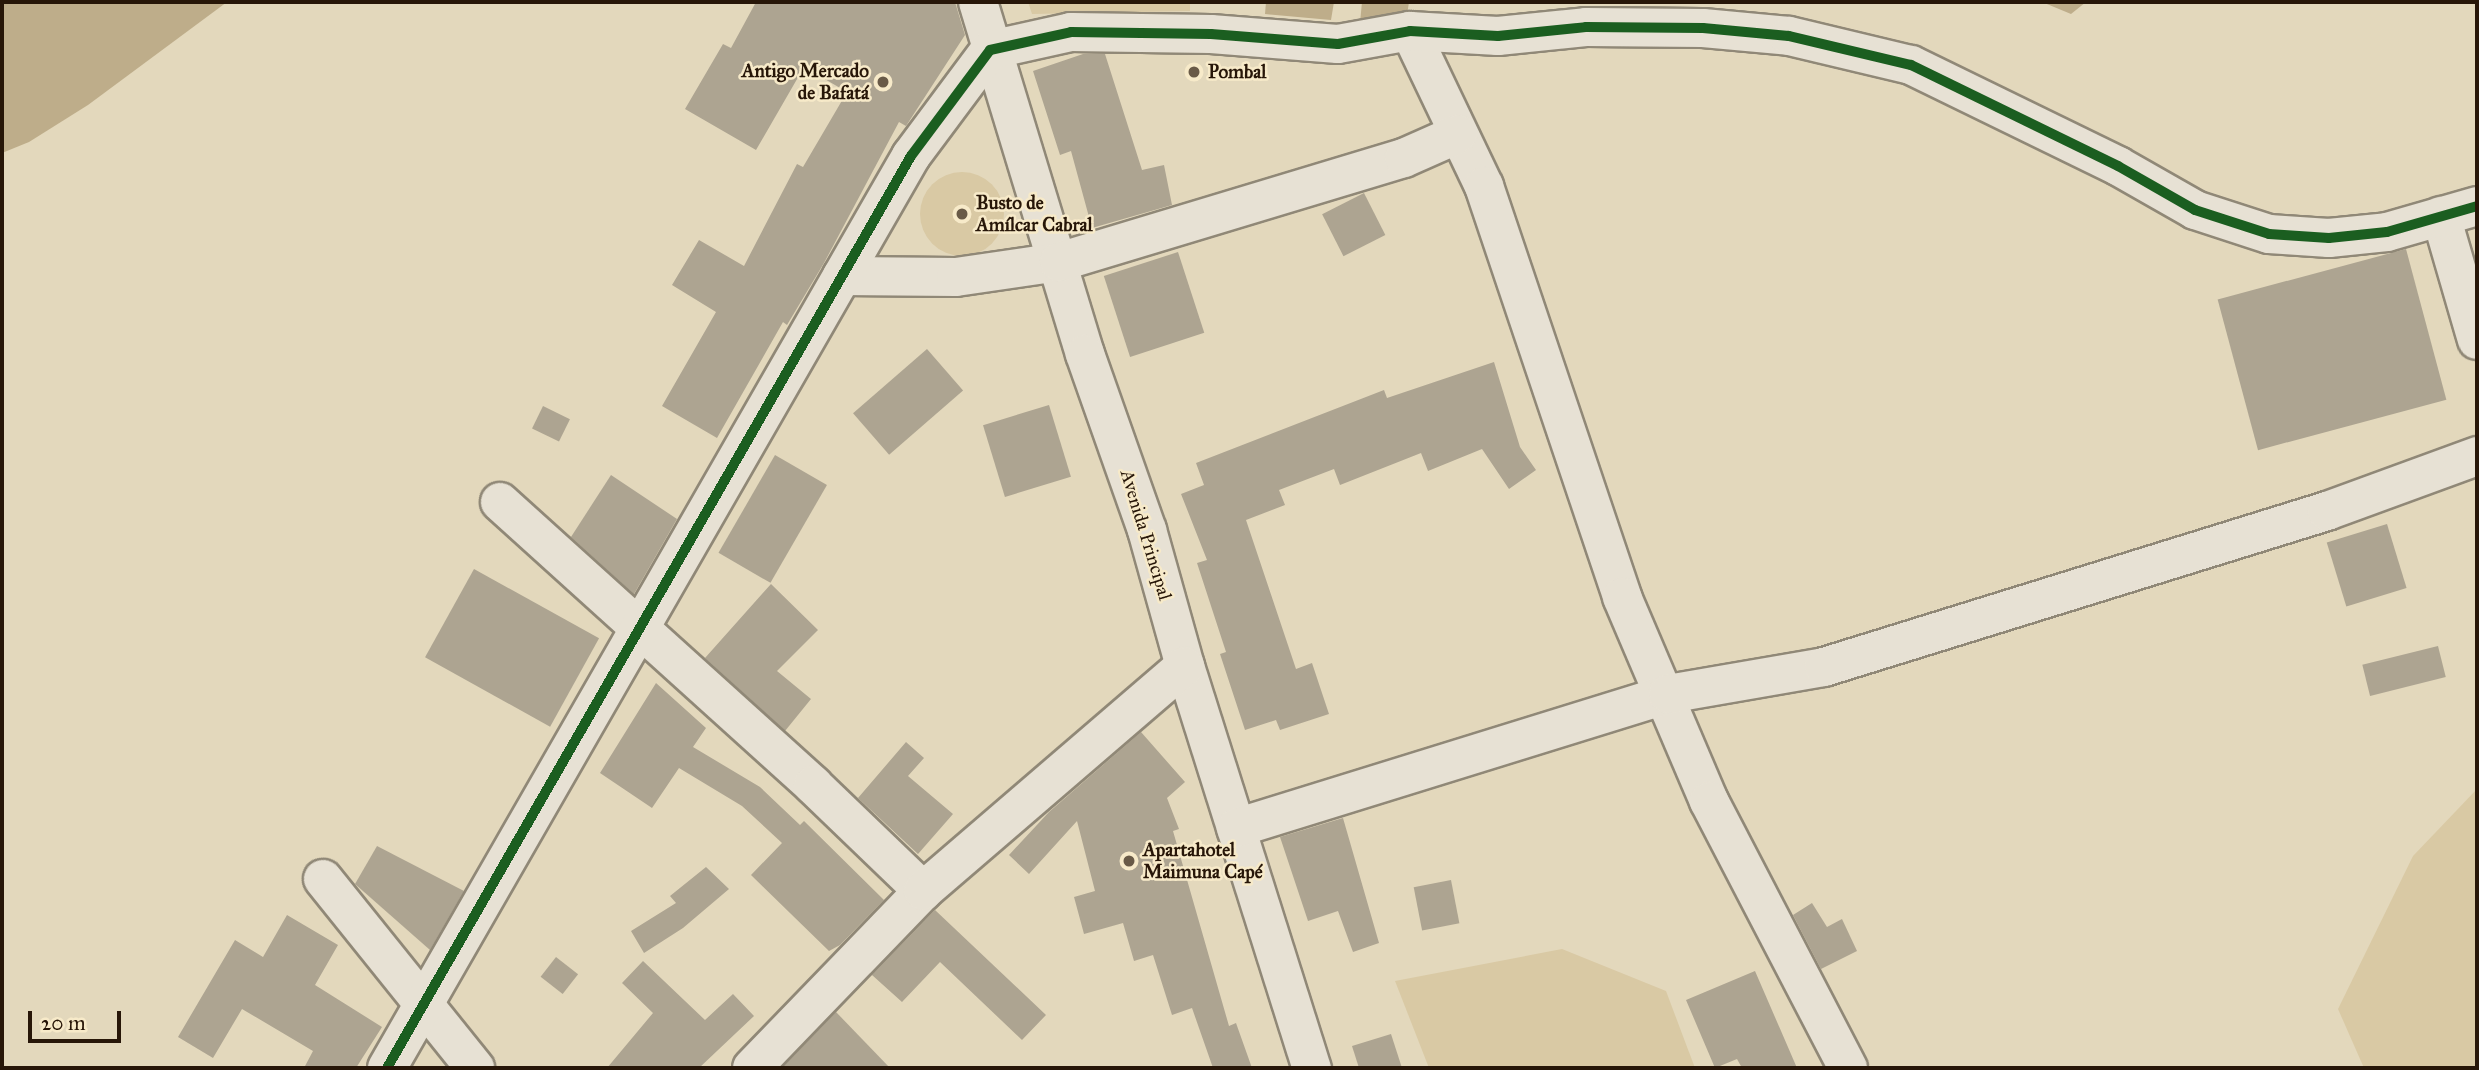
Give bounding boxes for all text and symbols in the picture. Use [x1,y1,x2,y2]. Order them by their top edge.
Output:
place label: Antigo Mercado de Bafatá [742,60,869,104]
place label: Pombal [1208,61,1266,83]
marker: Pombal [1186,64,1202,80]
marker: Antigo Mercado de Bafatá [875,74,891,90]
place label: Busto de Amílcar Cabral [976,192,1093,236]
marker: Busto de Amílcar Cabral [954,206,970,222]
street label: Avenida Principal [1115,467,1177,603]
place label: Apartahotel Maimuna Capé [1143,839,1263,883]
marker: Apartahotel Maimuna Capé [1121,853,1137,869]
scale bar [32,996,124,1040]
text: 20 m [41,1010,86,1036]

